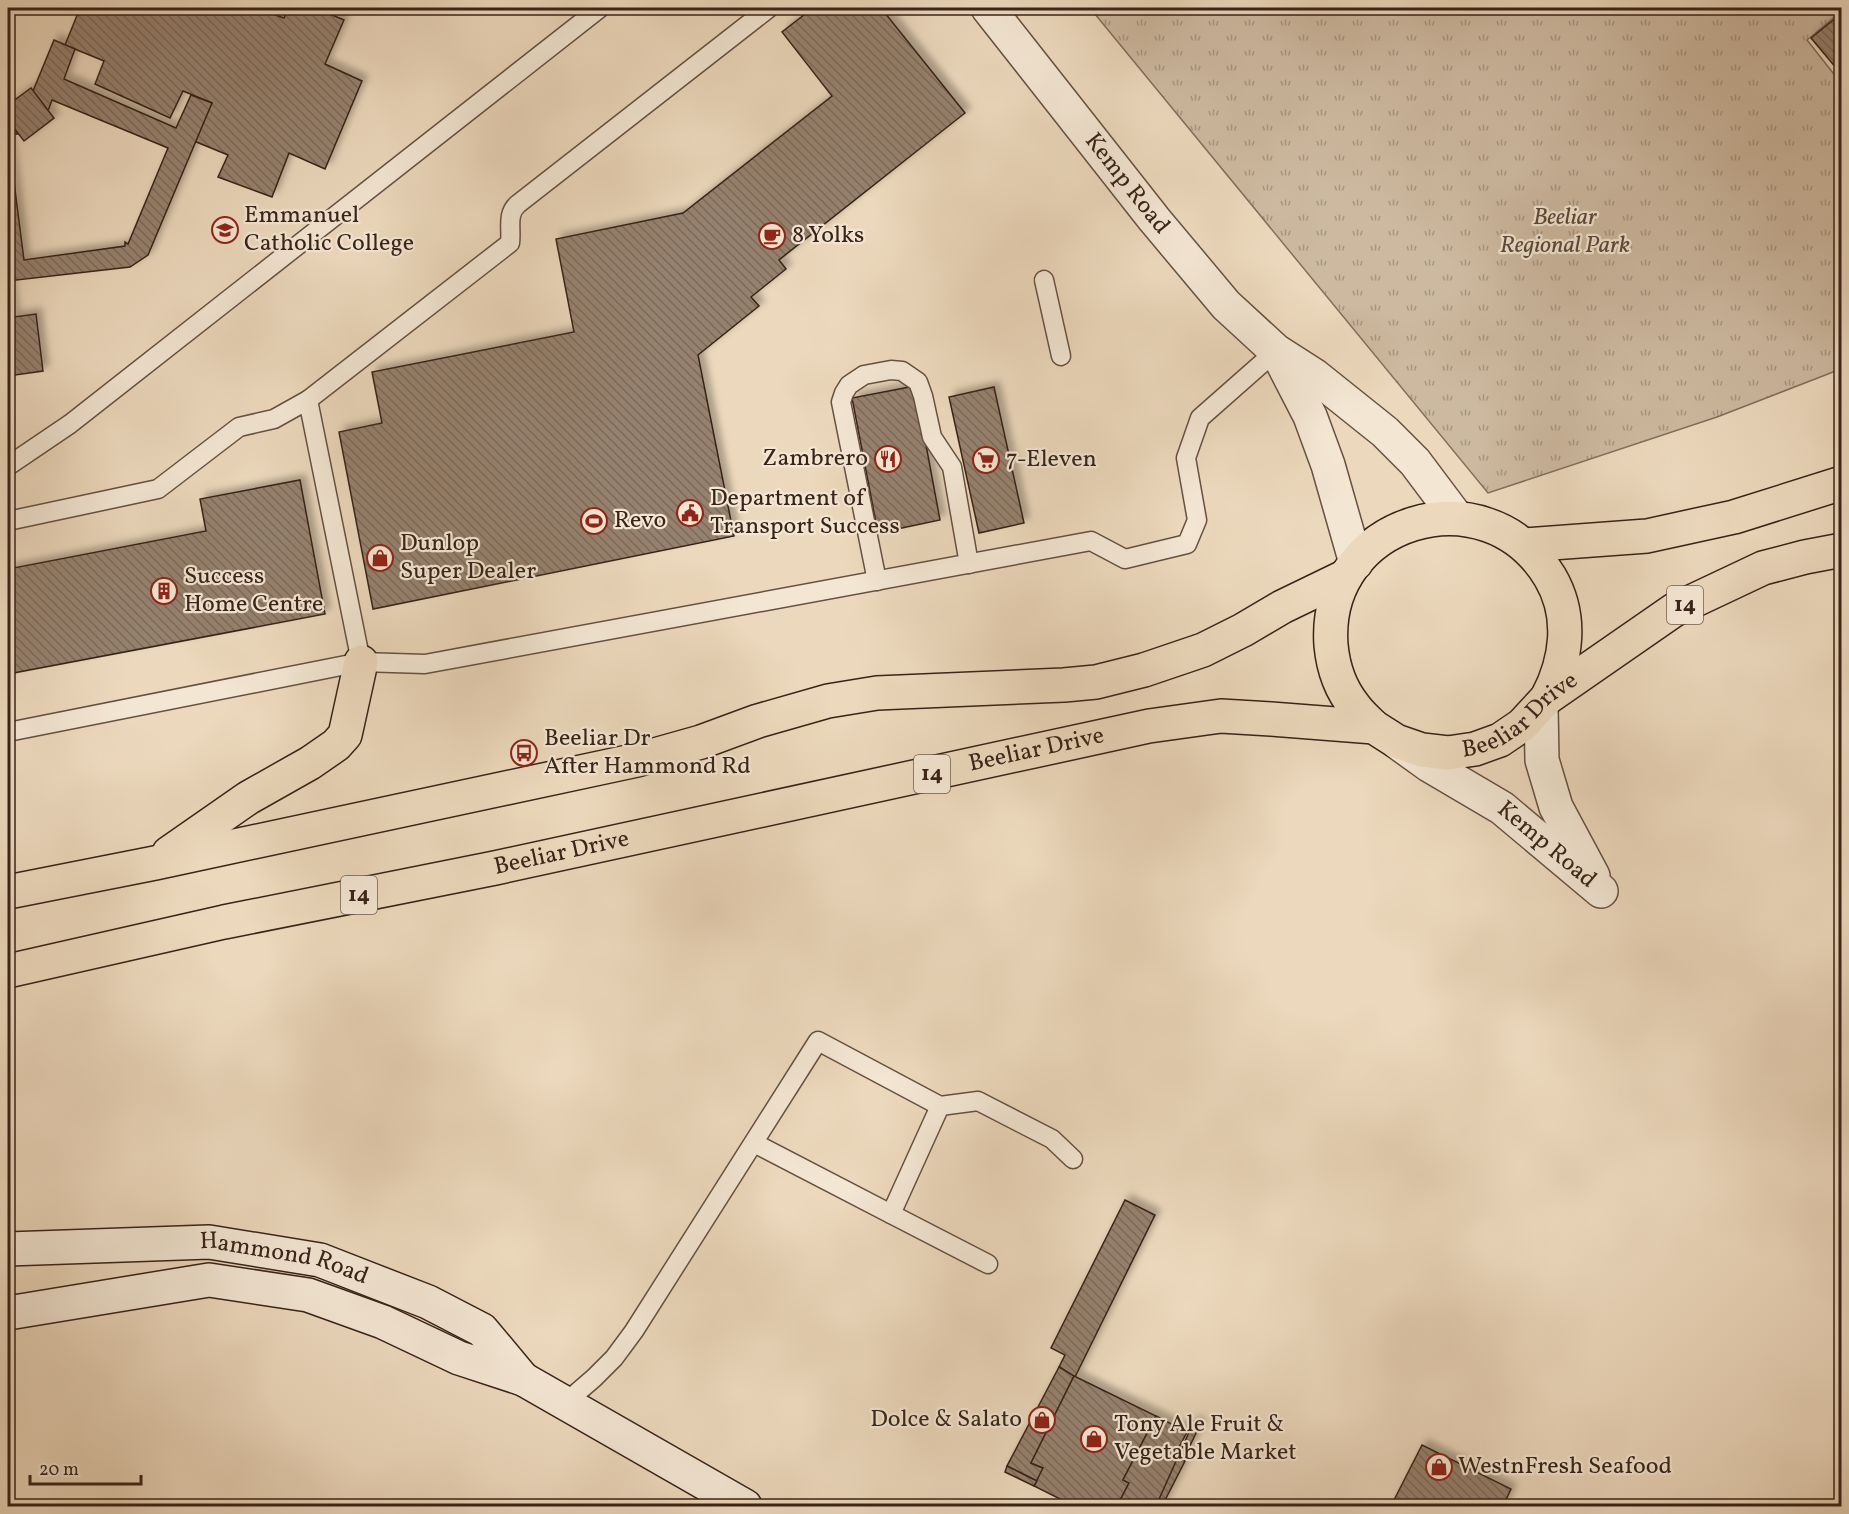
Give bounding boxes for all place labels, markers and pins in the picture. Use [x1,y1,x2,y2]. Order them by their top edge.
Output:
place label: Emmanuel Catholic College [244,199,414,261]
school or university icon: Emmanuel Catholic College [210,215,240,245]
place label: 8 Yolks [792,219,864,253]
cafe icon: 8 Yolks [757,221,787,251]
place label: Zambrero [762,442,868,476]
place label: 7-Eleven [1006,443,1097,477]
restaurant icon: Zambrero [873,444,903,474]
supermarket icon: 7-Eleven [971,445,1001,475]
place label: Department of Transport Success [710,482,900,544]
public building icon: Department of Transport Success [675,498,705,528]
place label: Revo [614,504,666,538]
sports icon: Revo [579,506,609,536]
place label: Dunlop Super Dealer [400,527,536,589]
shop icon: Dunlop Super Dealer [365,543,395,573]
place label: Success Home Centre [184,560,324,622]
building icon: Success Home Centre [149,576,179,606]
place label: Beeliar Dr After Hammond Rd [544,722,751,784]
bus stop icon: Beeliar Dr After Hammond Rd [509,738,539,768]
place label: Dolce & Salato [870,1403,1022,1437]
shop icon: Dolce & Salato [1027,1405,1057,1435]
place label: Tony Ale Fruit & Vegetable Market [1114,1408,1297,1470]
shop icon: Tony Ale Fruit & Vegetable Market [1079,1424,1109,1454]
place label: WestnFresh Seafood [1458,1450,1672,1484]
shop icon: WestnFresh Seafood [1424,1452,1454,1482]

